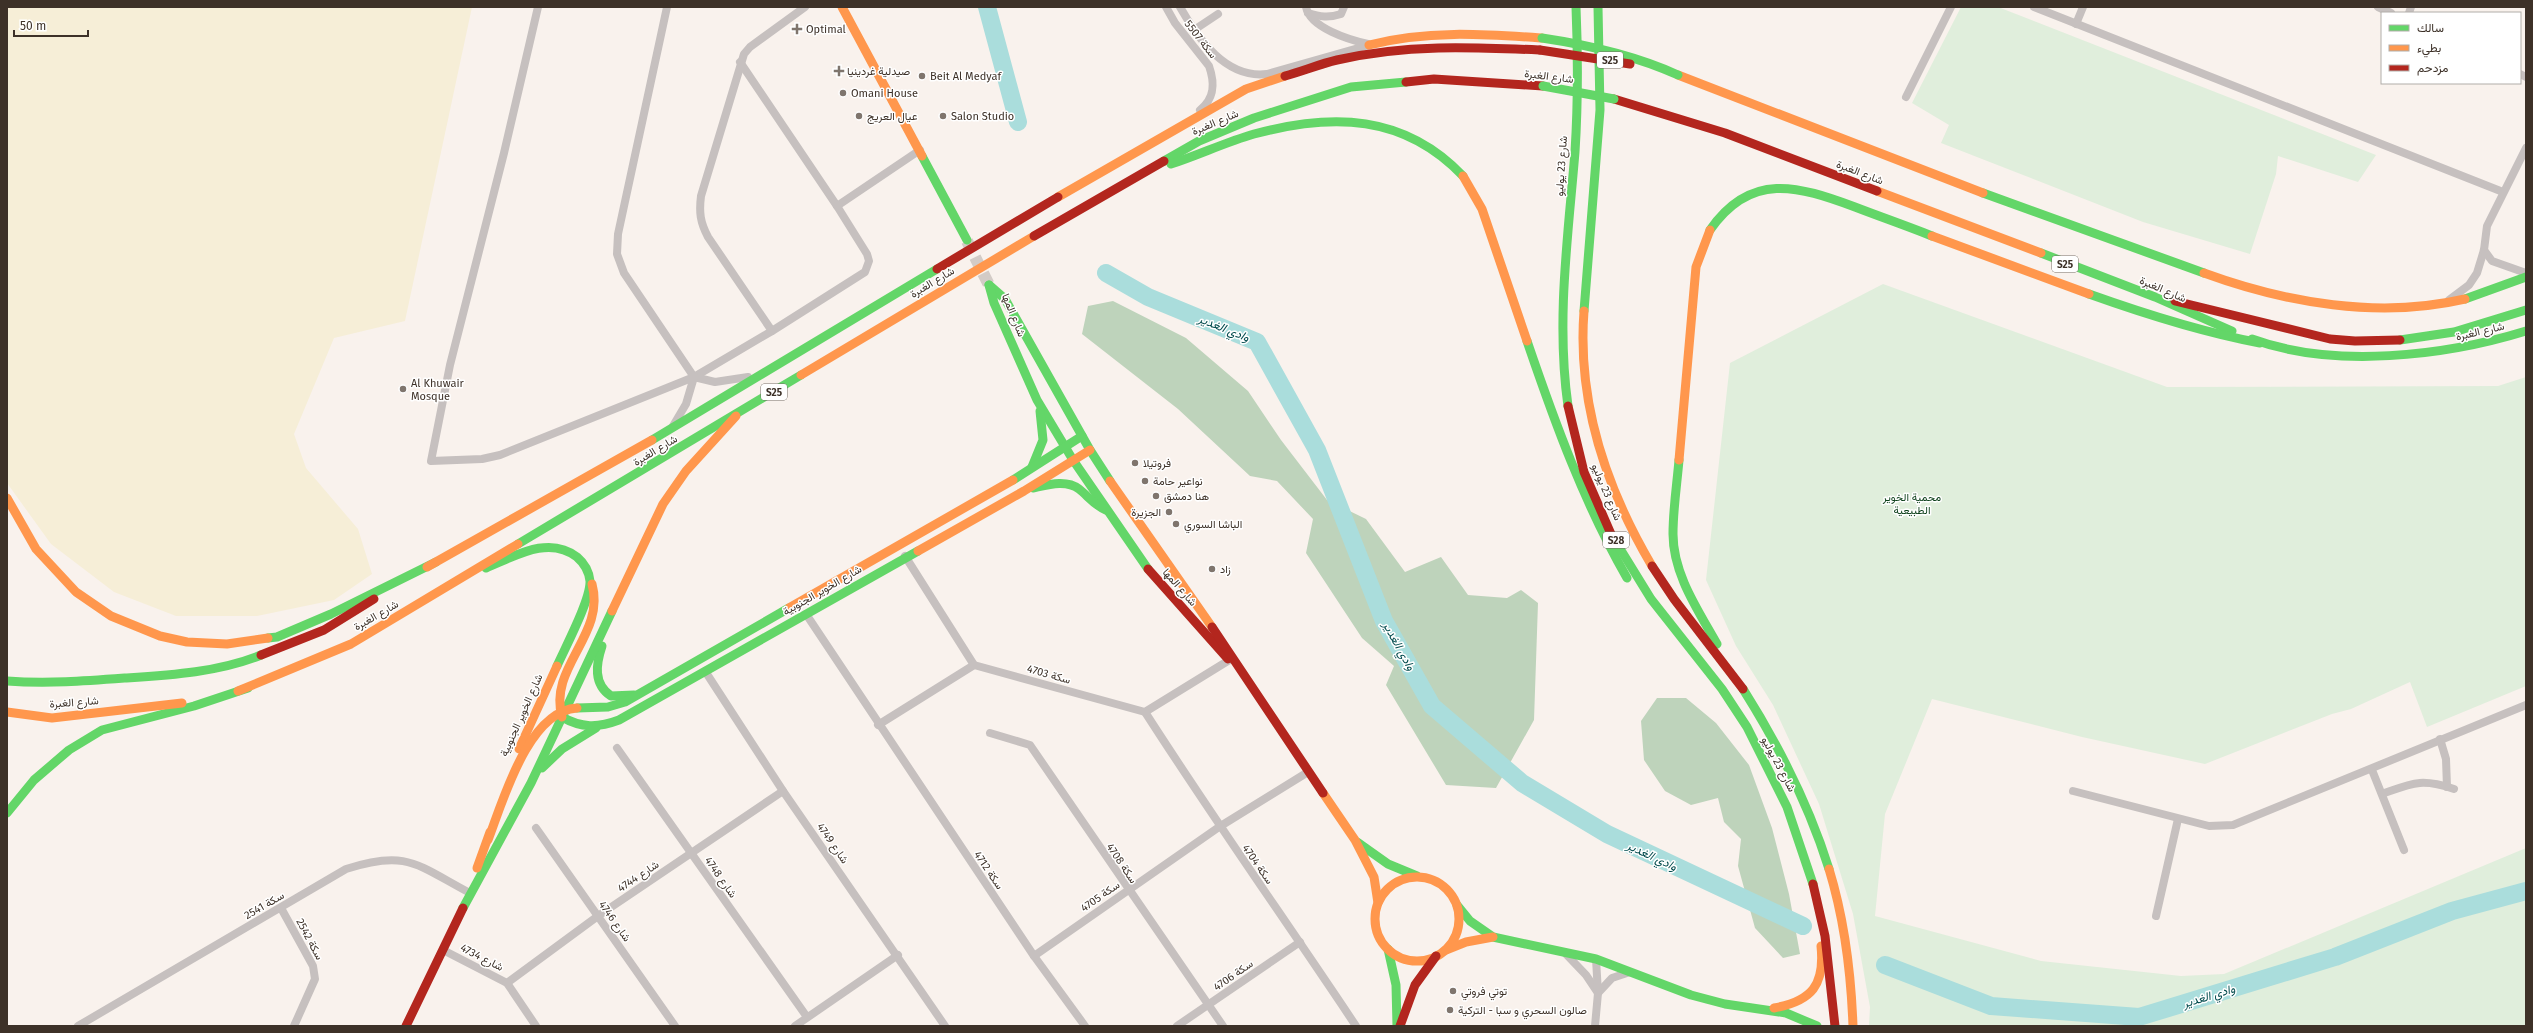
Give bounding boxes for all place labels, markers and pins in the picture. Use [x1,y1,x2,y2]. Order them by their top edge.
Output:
marker: Optimal [791,23,803,35]
place label: Optimal [806,23,846,36]
place label: صيدلية غردينيا [847,65,910,78]
marker: صيدلية غردينيا [834,66,844,76]
place label: Beit Al Medyaf [930,70,1002,83]
marker: Beit Al Medyaf [917,71,927,81]
place label: Omani House [851,87,918,100]
marker: Omani House [838,88,848,98]
place label: عيال العريج [867,110,918,124]
place label: Salon Studio [951,110,1014,123]
marker: عيال العريج [854,111,864,121]
marker: Salon Studio [938,111,948,121]
place label: Al Khuwair Mosque [411,377,465,403]
marker: Al Khuwair Mosque [398,384,408,394]
place label: فروتيلا [1143,457,1171,470]
marker: فروتيلا [1130,458,1140,468]
place label: نواعير حامة [1153,475,1203,488]
marker: نواعير حامة [1140,476,1150,486]
place label: هنا دمشق [1164,490,1209,503]
marker: هنا دمشق [1151,491,1161,501]
place label: الجزيرة [1131,506,1161,519]
marker: الجزيرة [1164,507,1174,517]
place label: الباشا السوري [1184,518,1242,534]
marker: الباشا السوري [1171,519,1181,529]
place label: زاد [1220,563,1231,576]
marker: زاد [1207,564,1217,574]
place label: توتي فروتي [1461,985,1508,1001]
marker: توتي فروتي [1448,986,1458,996]
place label: صالون السحري و سبا - التركية [1458,1004,1587,1020]
marker: صالون السحري و سبا - التركية [1445,1005,1455,1015]

